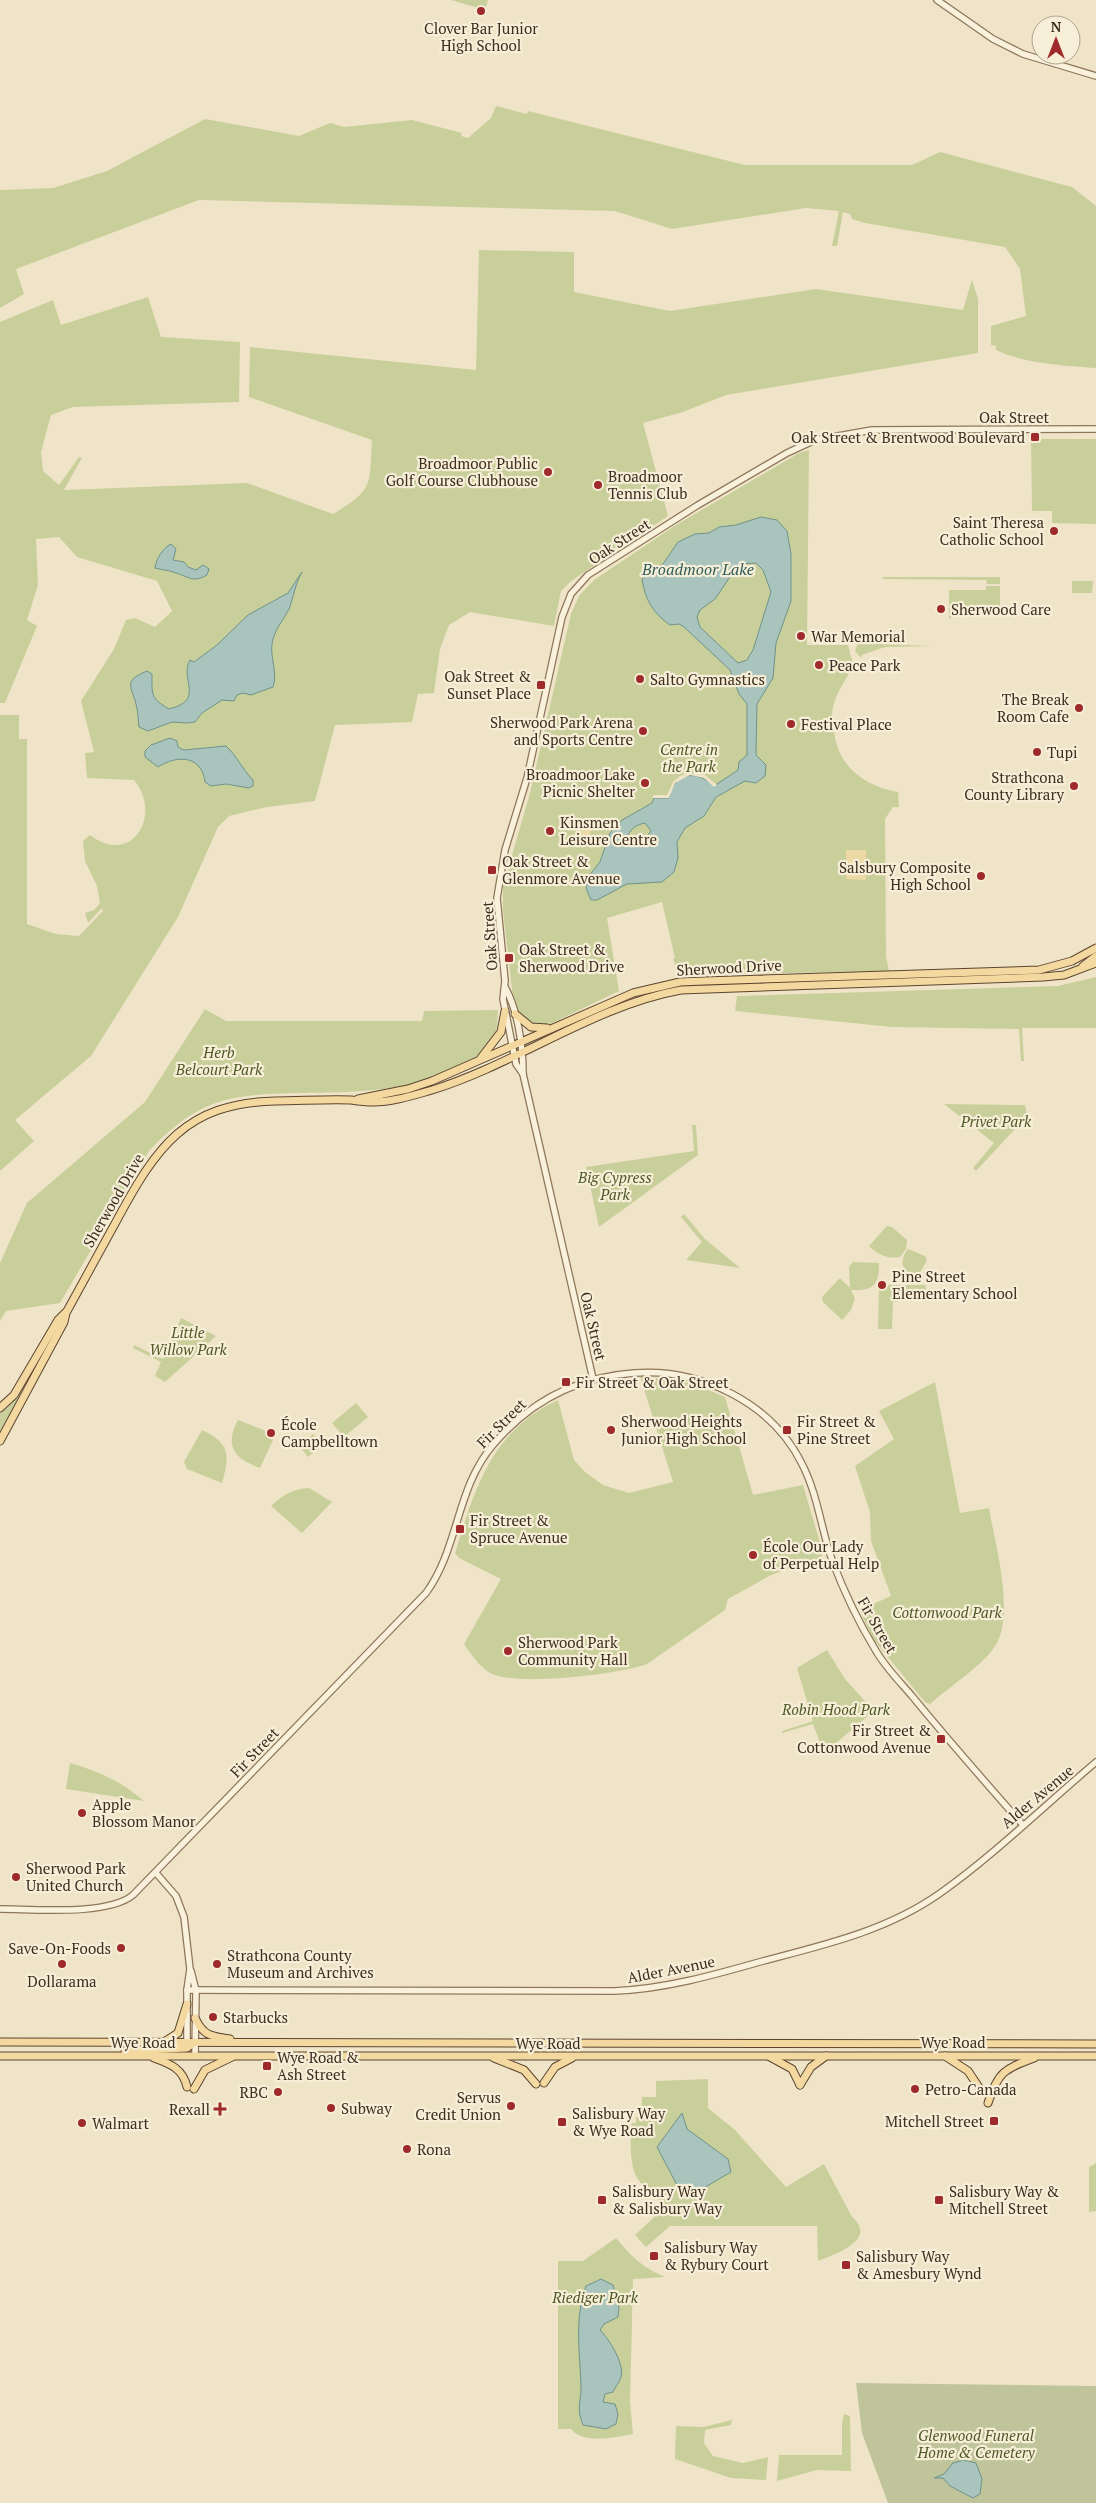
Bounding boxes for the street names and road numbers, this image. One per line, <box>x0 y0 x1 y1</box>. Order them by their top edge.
street label: Oak Street <box>979 407 1049 427</box>
street label: Oak Street <box>584 513 654 568</box>
street label: Oak Street <box>477 900 501 972</box>
street label: Sherwood Drive <box>676 954 782 980</box>
street label: Sherwood Drive <box>78 1149 148 1251</box>
street label: Oak Street <box>576 1290 612 1363</box>
street label: Fir Street <box>472 1394 530 1452</box>
street label: Fir Street <box>854 1593 902 1657</box>
street label: Fir Street <box>225 1722 283 1781</box>
street label: Alder Avenue <box>997 1760 1077 1832</box>
street label: Alder Avenue <box>625 1951 717 1987</box>
street label: Wye Road <box>110 2032 176 2052</box>
street label: Wye Road <box>920 2032 986 2052</box>
street label: Wye Road <box>515 2033 581 2053</box>

